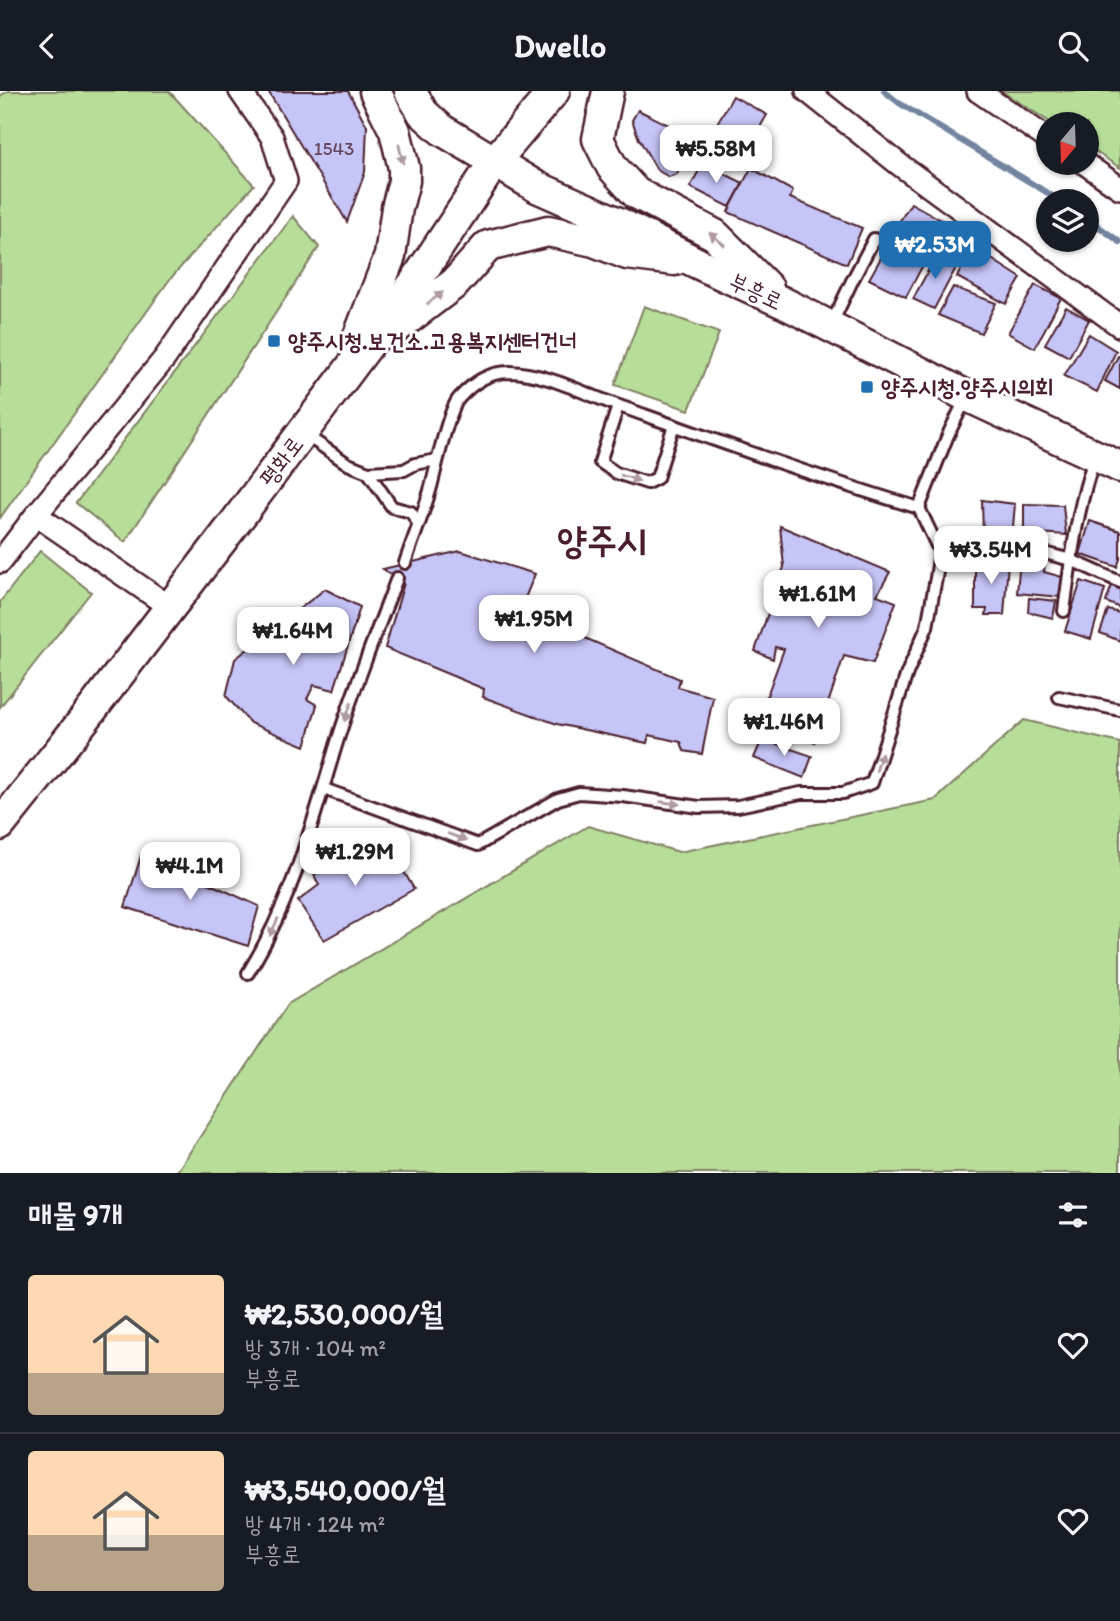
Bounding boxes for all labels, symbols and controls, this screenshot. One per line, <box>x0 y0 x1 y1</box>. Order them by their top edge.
icon: back <box>28 27 66 65</box>
text: Dwello <box>514 27 606 65</box>
icon: search <box>1054 27 1092 65</box>
north arrow <box>1036 112 1099 175</box>
map controls <box>1036 112 1099 252</box>
pin: ₩5.58M <box>659 125 773 185</box>
text: ₩5.58M <box>676 134 756 162</box>
house number: 1543 <box>314 137 354 160</box>
one-way arrow <box>395 143 406 165</box>
button: layers <box>1036 189 1099 252</box>
pin: ₩2.53M <box>878 221 992 281</box>
text: ₩2.53M <box>895 230 975 258</box>
one-way arrow <box>709 231 727 246</box>
street label: 부흥로 <box>725 267 787 315</box>
one-way arrow <box>426 292 444 306</box>
place label: 양주시청.보건소.고용복지센터건너 <box>288 327 577 355</box>
marker: 양주시청.보건소.고용복지센터건너 <box>266 333 282 349</box>
place label: 양주시청.양주시의회 <box>881 373 1053 401</box>
marker: 양주시청.양주시의회 <box>859 379 875 395</box>
street label: 평화로 <box>253 430 309 492</box>
one-way arrow <box>620 473 641 483</box>
district label: 양주시 <box>557 518 647 562</box>
pin: ₩3.54M <box>934 526 1048 586</box>
text: ₩3.54M <box>950 535 1032 563</box>
pin: ₩1.61M <box>761 571 875 630</box>
text: ₩1.61M <box>780 579 856 607</box>
pin: ₩1.95M <box>477 595 591 655</box>
text: ₩1.95M <box>495 604 573 632</box>
pin: ₩1.64M <box>236 607 350 667</box>
text: ₩1.64M <box>253 616 333 644</box>
pin: ₩1.46M <box>727 699 841 758</box>
one-way arrow <box>343 702 354 723</box>
text: ₩1.46M <box>744 707 824 735</box>
one-way arrow <box>874 751 885 772</box>
one-way arrow <box>659 797 681 808</box>
pin: ₩1.29M <box>298 829 412 888</box>
one-way arrow <box>447 832 468 843</box>
text: ₩1.29M <box>316 837 394 865</box>
pin: ₩4.1M <box>141 843 239 902</box>
text: ₩4.1M <box>156 851 224 879</box>
one-way arrow <box>269 917 280 937</box>
text: 매물 9개 <box>28 1196 123 1233</box>
icon: filters <box>1054 1196 1092 1234</box>
text: ₩2,530,000/월 <box>245 1295 443 1332</box>
icon: home <box>84 1303 168 1387</box>
icon: heart <box>1054 1326 1092 1364</box>
text: 방 3개 · 104 m² <box>245 1334 386 1362</box>
text: 부흥로 <box>245 1364 301 1392</box>
text: ₩3,540,000/월 <box>245 1471 446 1508</box>
icon: home <box>84 1479 168 1563</box>
icon: heart <box>1054 1502 1092 1540</box>
text: 방 4개 · 124 m² <box>245 1510 385 1538</box>
text: 부흥로 <box>245 1540 301 1568</box>

